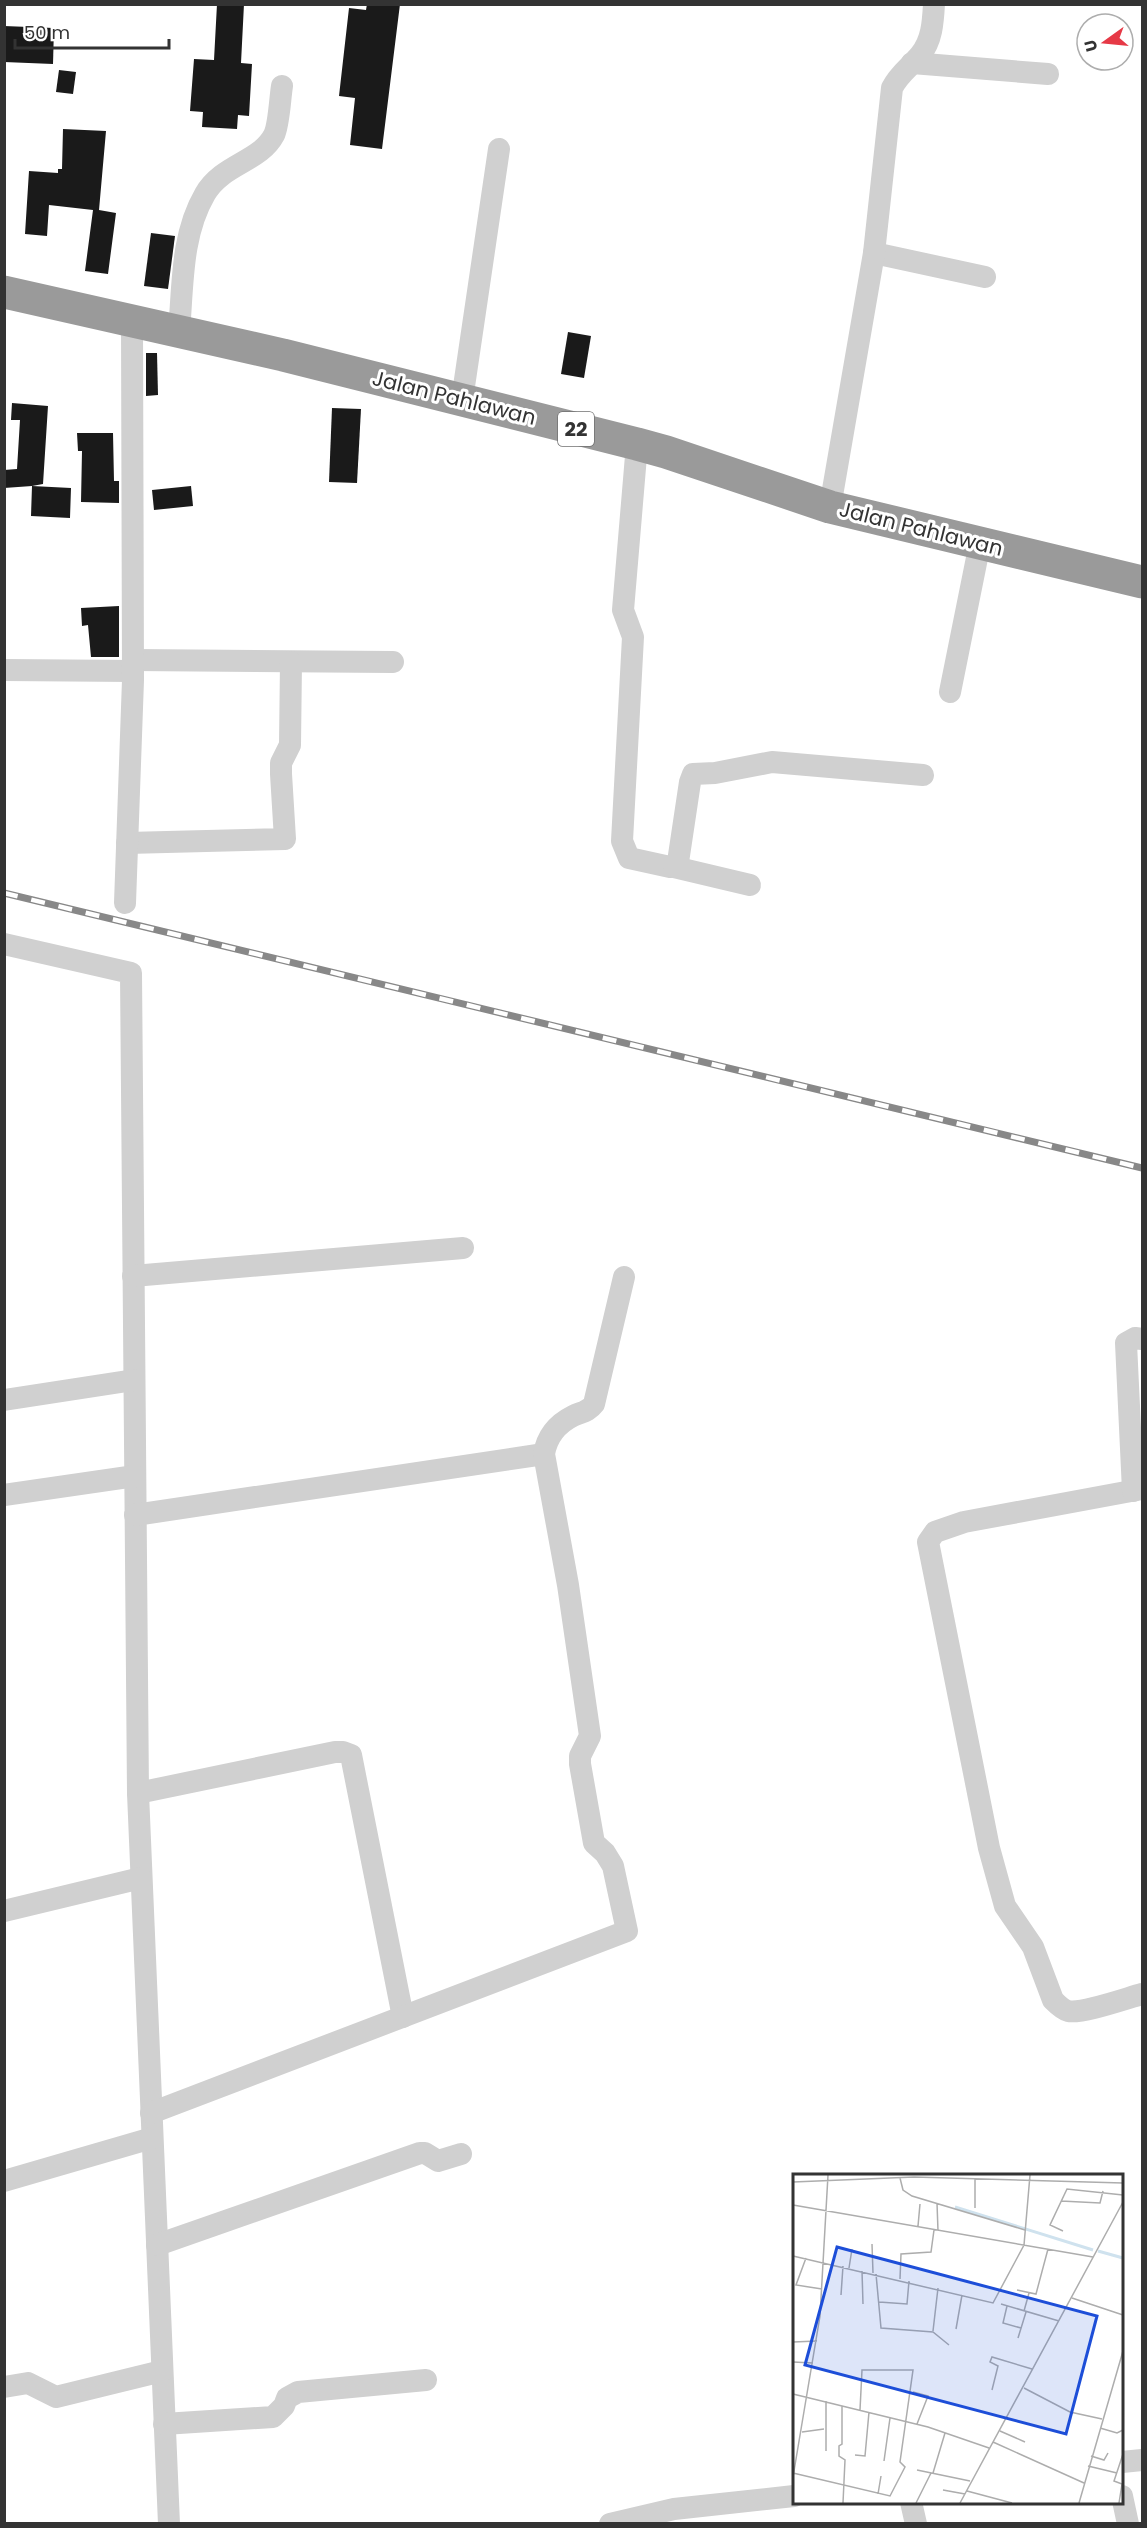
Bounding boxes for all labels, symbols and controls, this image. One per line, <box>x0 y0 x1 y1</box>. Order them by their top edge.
scale bar <box>15 12 170 50</box>
north arrow <box>1075 12 1135 72</box>
text: 50 m <box>24 20 70 45</box>
text: U <box>1078 37 1104 54</box>
street label: Jalan Pahlawan <box>369 363 539 432</box>
road number: 22 <box>558 412 594 446</box>
street label: Jalan Pahlawan <box>836 494 1006 563</box>
inset map <box>793 2174 1123 2504</box>

